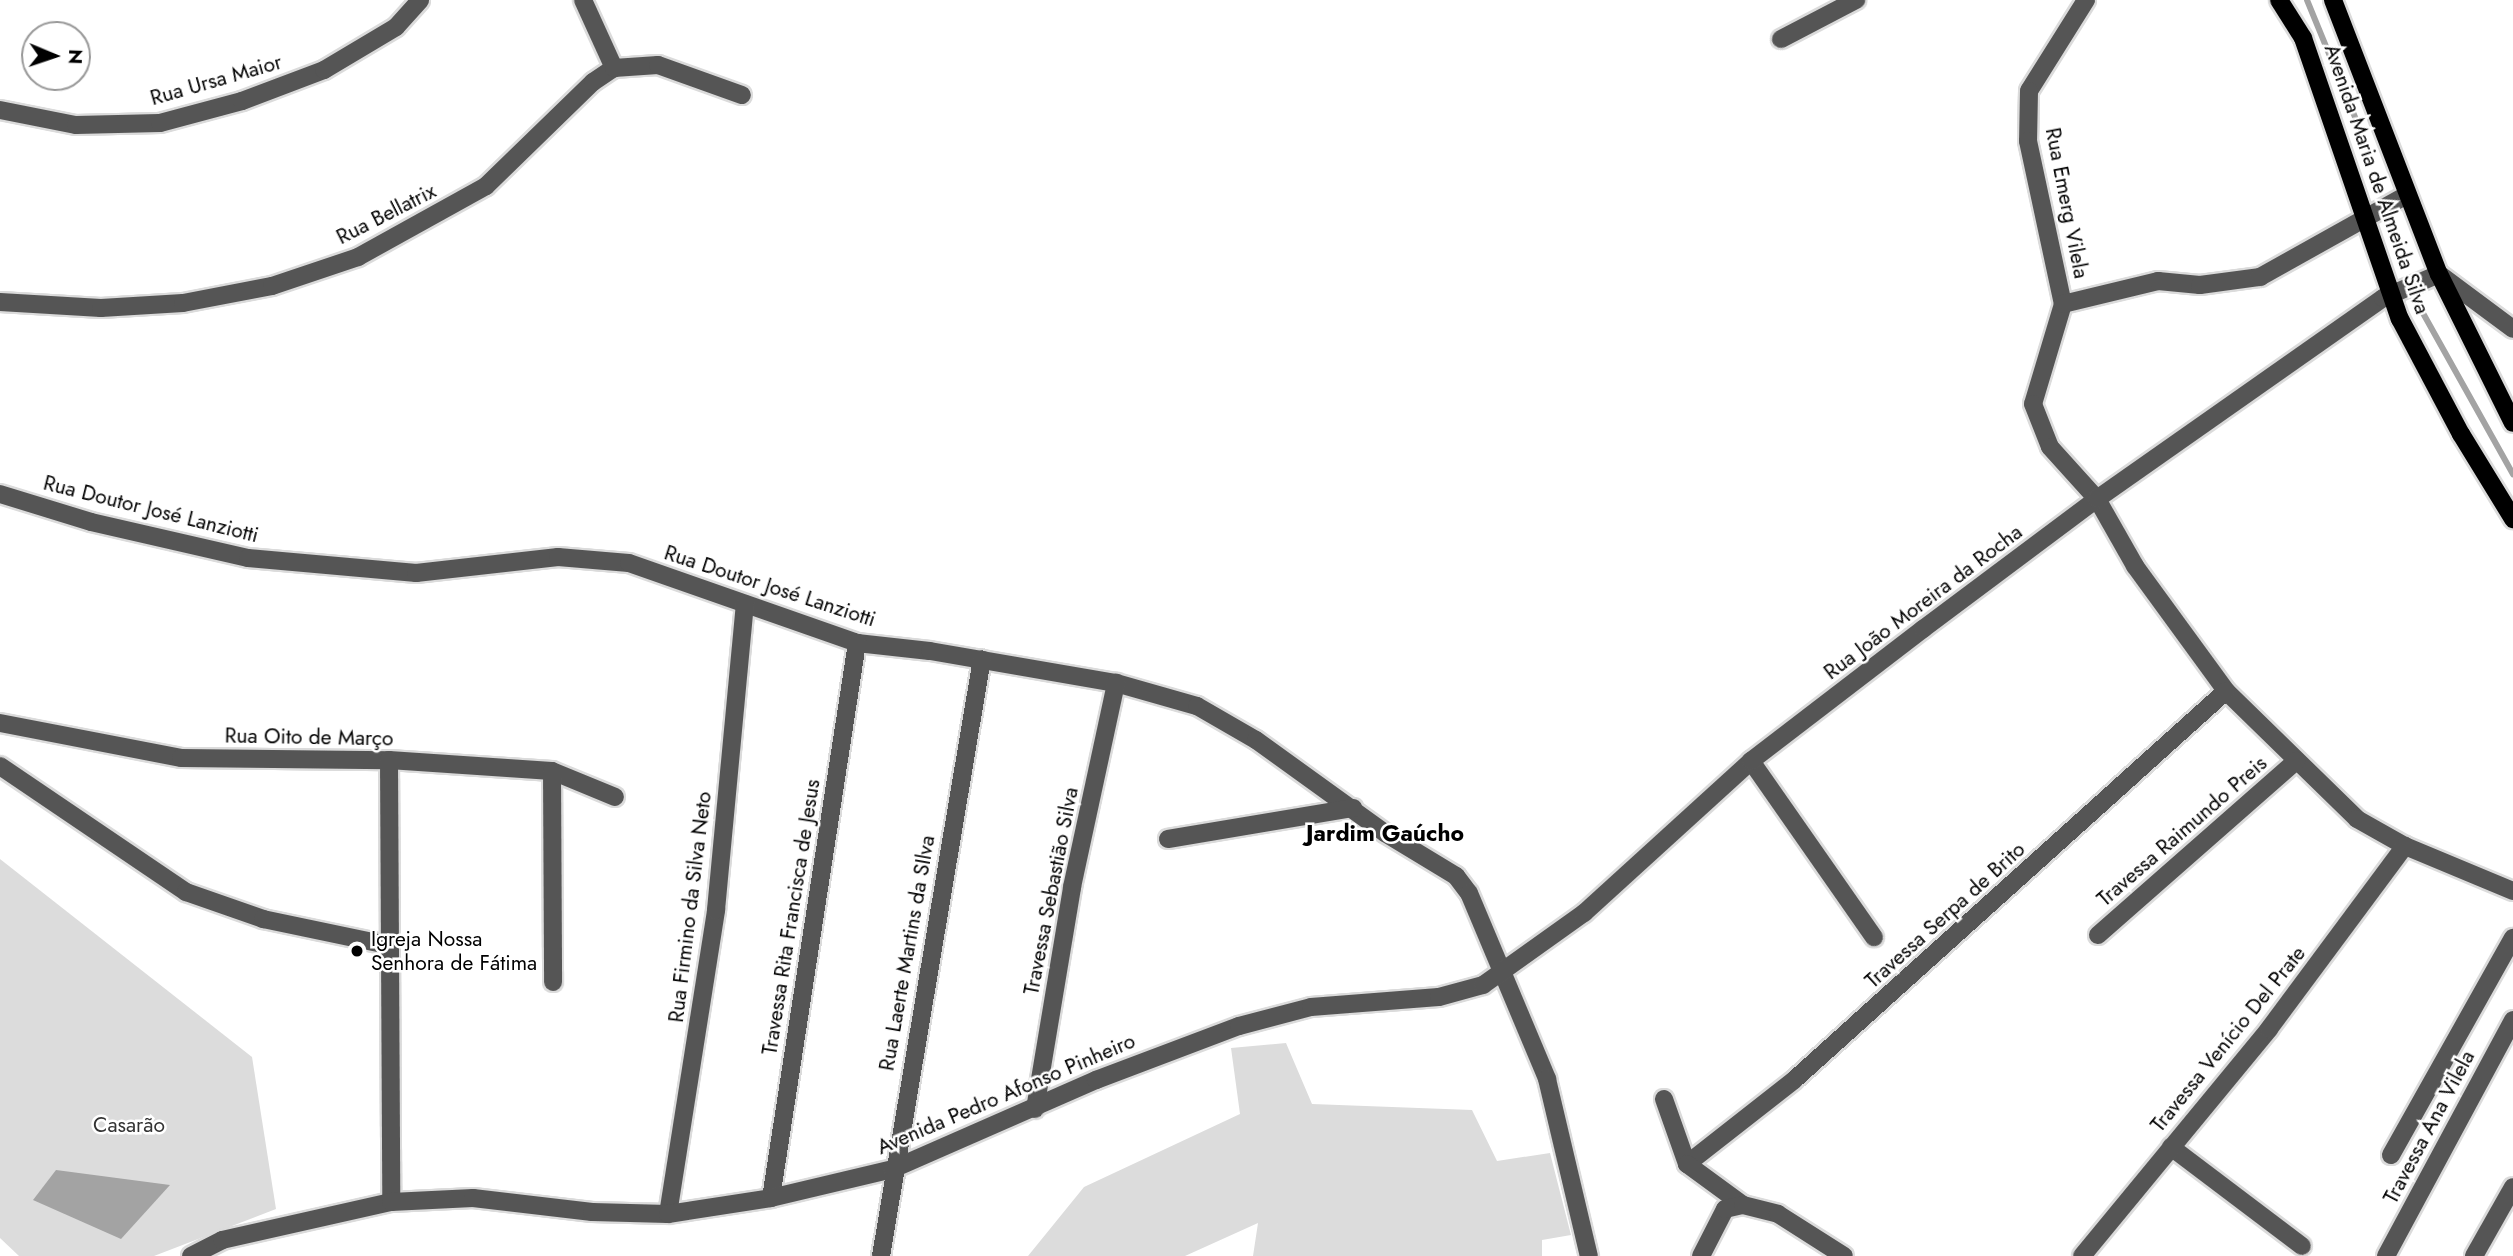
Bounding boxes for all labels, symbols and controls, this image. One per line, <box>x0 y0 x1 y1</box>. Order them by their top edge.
north arrow <box>21 21 91 91</box>
street label: Avenida Maria de Almeida Silva <box>2319 41 2435 317</box>
text: N <box>62 49 89 65</box>
street label: Rua Ursa Maior <box>147 49 285 111</box>
street label: Rua Emerg Vilela <box>2040 126 2094 280</box>
street label: Rua Bellatrix <box>332 178 440 250</box>
street label: Rua Doutor José Lanziotti <box>41 470 261 548</box>
street label: Rua João Moreira da Rocha <box>1819 519 2027 685</box>
street label: Rua Doutor José Lanziotti <box>661 540 879 632</box>
street label: Rua Oito de Março <box>224 723 394 751</box>
street label: Travessa Raimundo Preis <box>2092 750 2272 912</box>
street label: Travessa Rita Francisca de Jesus <box>757 777 825 1057</box>
street label: Travessa Sebastião Silva <box>1019 785 1083 997</box>
street label: Rua Firmino da Silva Neto <box>663 790 717 1024</box>
district label: Jardim Gaúcho <box>1306 819 1464 847</box>
street label: Rua Laerte Martins da SIlva <box>874 833 940 1073</box>
street label: Travessa Serpa de Brito <box>1860 837 2030 993</box>
place label: Igreja Nossa Senhora de Fátima <box>371 926 537 976</box>
street label: Travessa Venício Del Prate <box>2145 941 2311 1137</box>
marker: Igreja Nossa Senhora de Fátima <box>349 943 365 959</box>
street label: Avenida Pedro Afonso Pinheiro <box>873 1028 1139 1160</box>
street label: Travessa Ana Vilela <box>2378 1046 2480 1208</box>
park label: Casarão <box>93 1112 165 1138</box>

